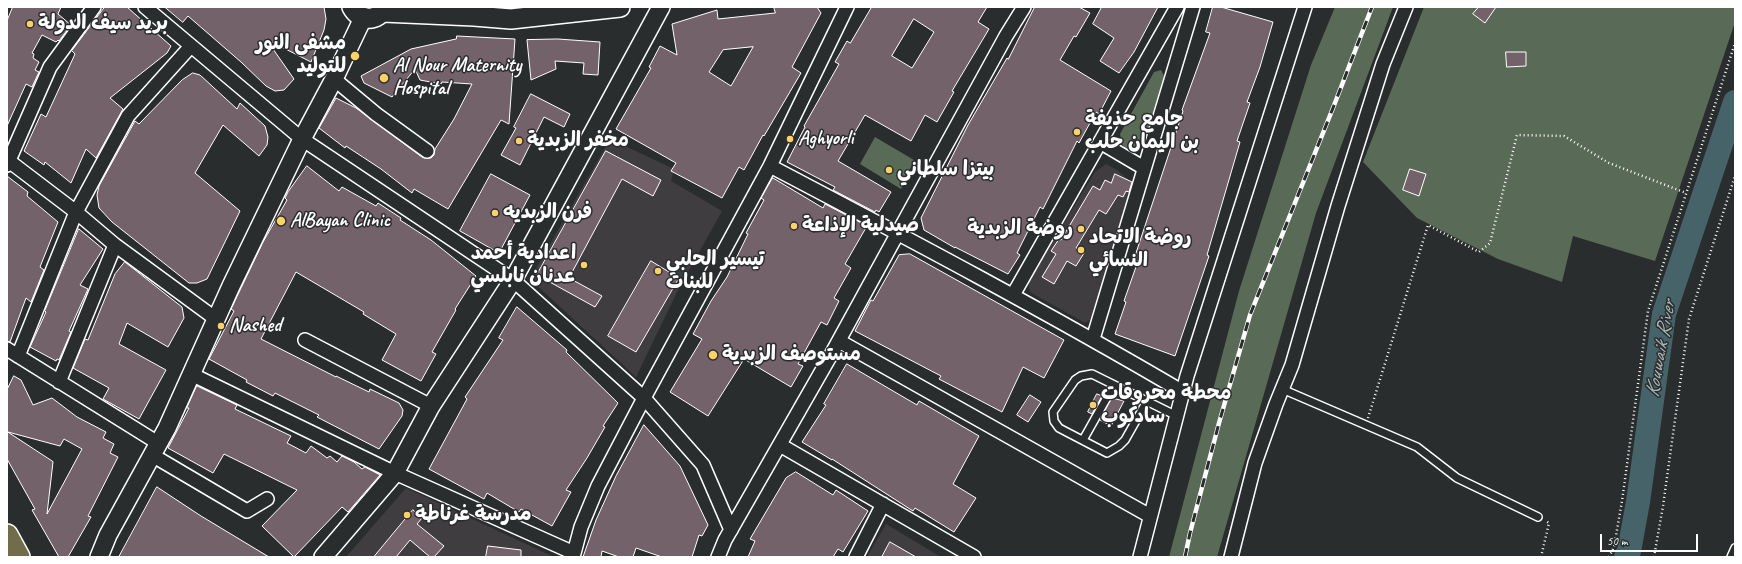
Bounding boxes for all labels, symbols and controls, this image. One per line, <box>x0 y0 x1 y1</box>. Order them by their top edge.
place label: بريد سيف الدولة <box>38 12 168 36</box>
marker: بريد سيف الدولة <box>25 19 35 29</box>
place label: مشفى النور للتوليد <box>256 32 346 79</box>
marker: مشفى النور للتوليد <box>349 50 361 62</box>
place label: Al Nour Maternity Hospital <box>393 54 521 101</box>
marker: Al Nour Maternity Hospital <box>378 72 390 84</box>
place label: جامع حذيفة بن اليمان حلب <box>1085 108 1199 155</box>
place label: Aghyorli <box>798 127 853 151</box>
marker: جامع حذيفة بن اليمان حلب <box>1072 127 1082 137</box>
place label: مخفر الزبدية <box>527 129 629 153</box>
marker: Aghyorli <box>785 134 795 144</box>
marker: مخفر الزبدية <box>514 136 524 146</box>
place label: بيتزا سلطاني <box>897 158 994 182</box>
marker: بيتزا سلطاني <box>884 165 894 175</box>
place label: فرن الزبديه <box>503 201 592 225</box>
marker: فرن الزبديه <box>490 208 500 218</box>
place label: AlBayan Clinic <box>290 209 390 233</box>
place label: صيدلية الإذاعة <box>802 214 919 238</box>
marker: AlBayan Clinic <box>275 215 287 227</box>
place label: روضة الزبدية <box>967 217 1073 241</box>
marker: صيدلية الإذاعة <box>789 221 799 231</box>
marker: روضة الزبدية <box>1076 224 1086 234</box>
place label: روضة الاتحاد النسائي <box>1089 226 1191 273</box>
place label: اعدادية أحمد عدنان نابلسي <box>470 242 576 289</box>
marker: روضة الاتحاد النسائي <box>1076 245 1086 255</box>
place label: تيسير الحلبي للبنات <box>666 248 764 295</box>
marker: اعدادية أحمد عدنان نابلسي <box>579 260 589 270</box>
marker: تيسير الحلبي للبنات <box>653 266 663 276</box>
water label: Kouwaik River <box>1640 299 1682 399</box>
place label: Nashed <box>229 314 281 338</box>
marker: Nashed <box>216 321 226 331</box>
place label: مستوصف الزبدية <box>722 343 861 367</box>
marker: مستوصف الزبدية <box>707 349 719 361</box>
place label: محطة محروقات سادكوب <box>1101 382 1231 429</box>
marker: محطة محروقات سادكوب <box>1088 400 1098 410</box>
place label: مدرسة غرناطة <box>415 503 532 527</box>
marker: مدرسة غرناطة <box>402 510 412 520</box>
scale bar <box>1602 526 1700 552</box>
text: 50 m <box>1607 533 1627 549</box>

